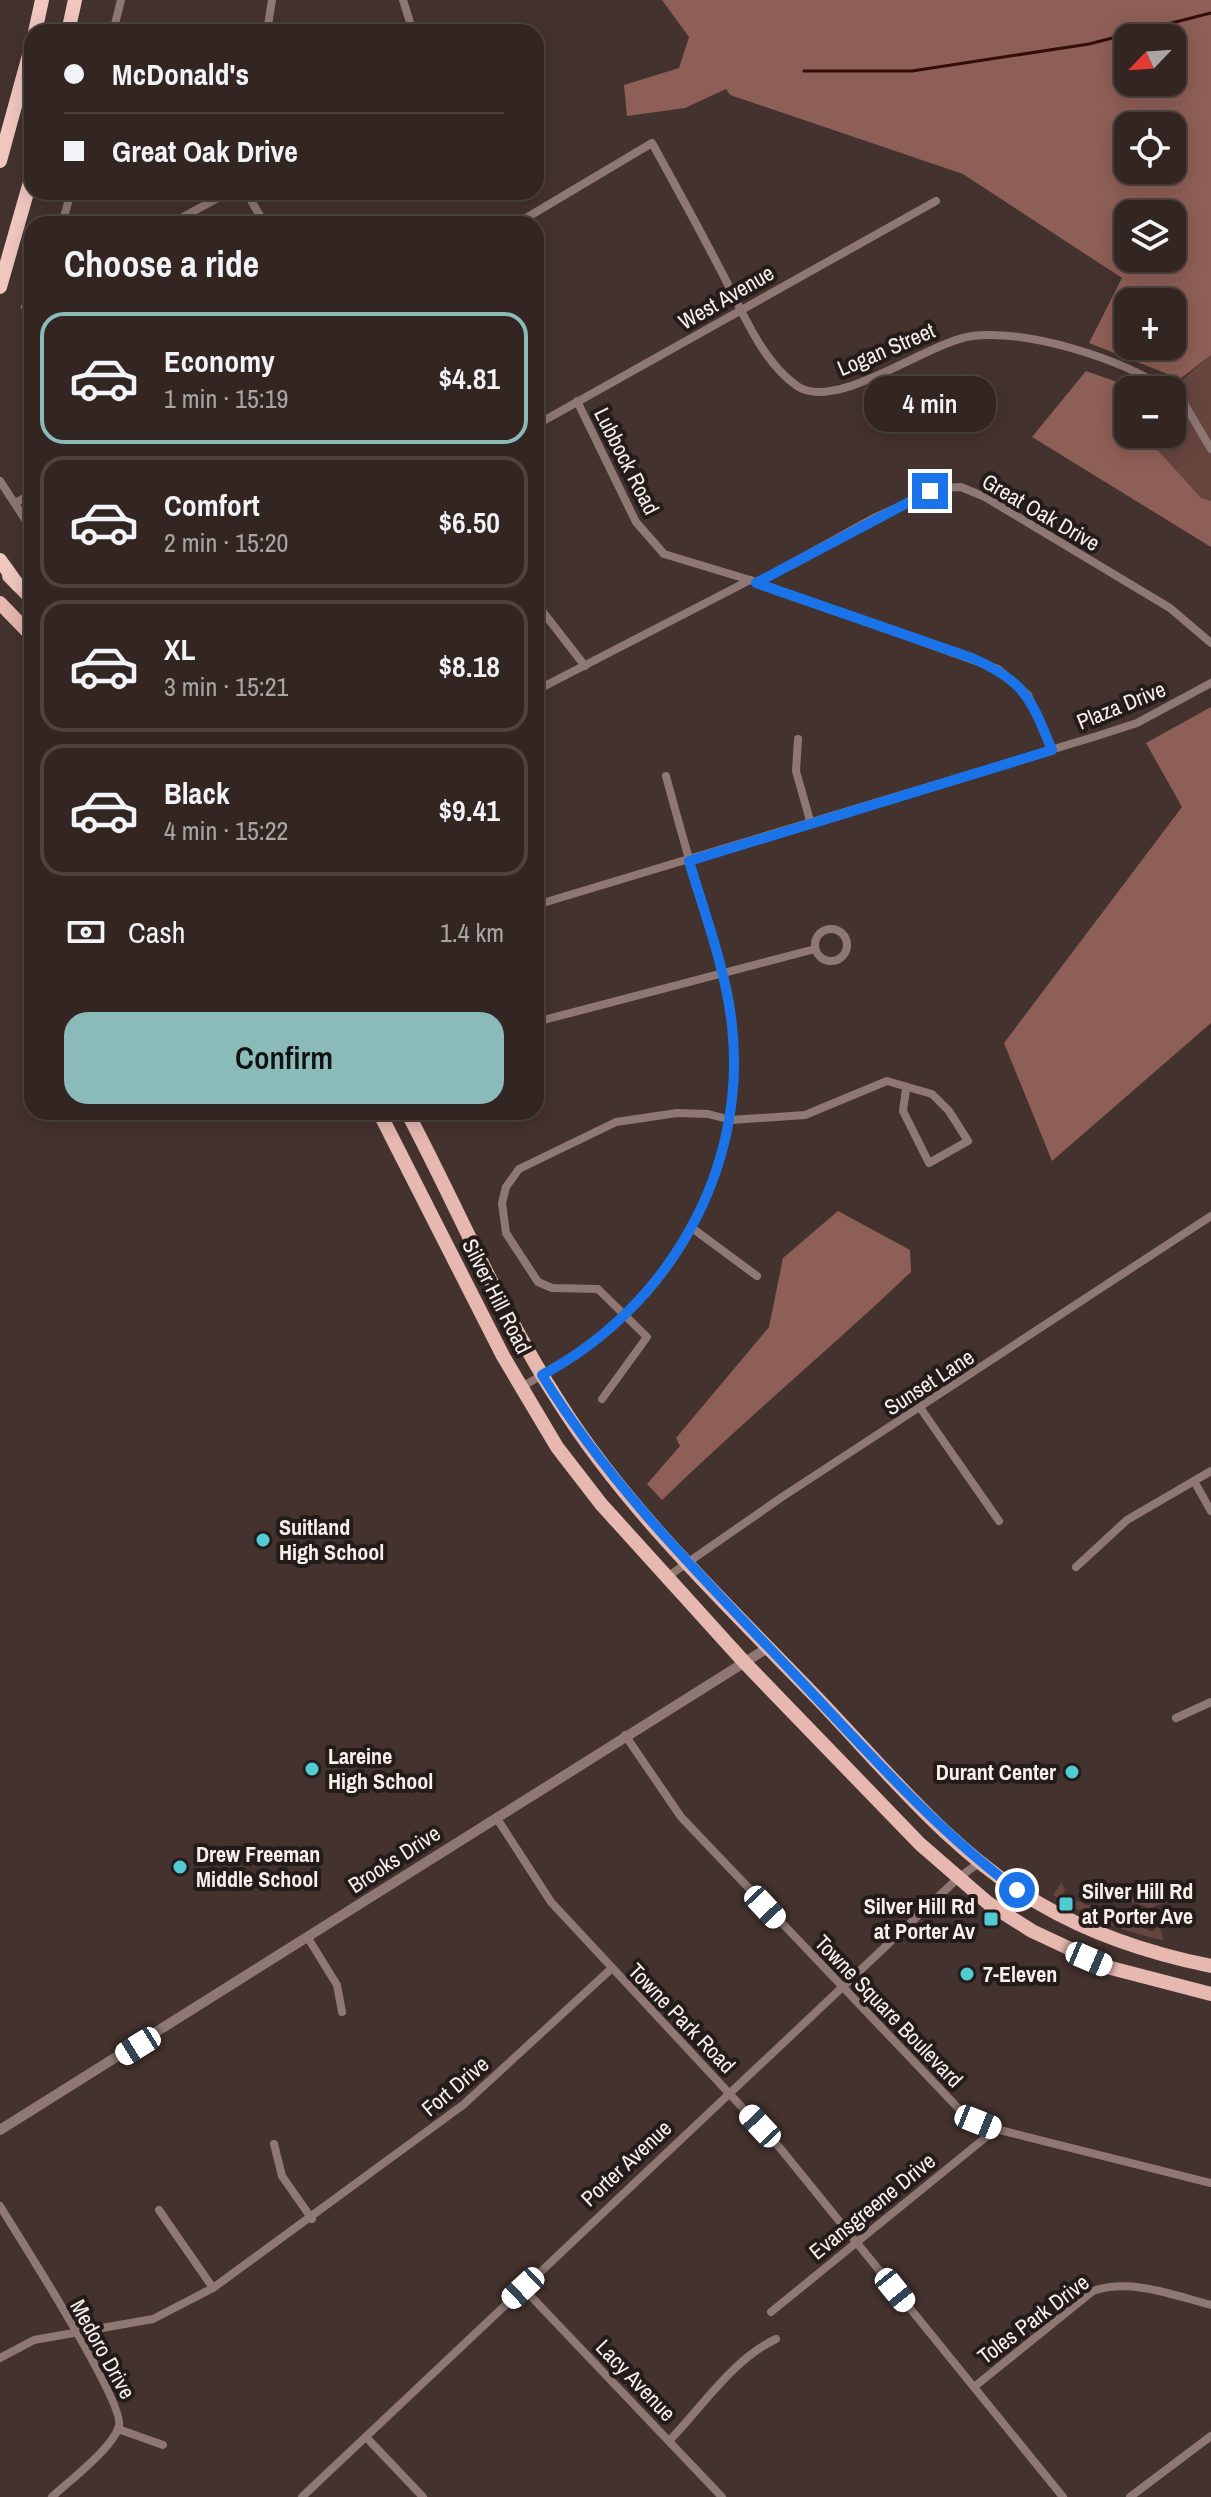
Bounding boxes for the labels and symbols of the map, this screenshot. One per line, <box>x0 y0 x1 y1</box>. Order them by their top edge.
north arrow <box>1114 24 1186 96</box>
street label: West Avenue <box>673 258 779 336</box>
street label: Logan Street <box>833 315 939 383</box>
callout: 4 min <box>864 375 996 431</box>
street label: Lubbock Road <box>587 402 667 520</box>
street label: Great Oak Drive <box>977 466 1105 558</box>
route end <box>912 473 948 509</box>
street label: Plaza Drive <box>1072 674 1170 736</box>
street label: Silver Hill Road <box>455 1233 539 1359</box>
street label: Sunset Lane <box>878 1342 980 1422</box>
place label: Suitland High School <box>279 1512 384 1567</box>
marker: Suitland High School <box>254 1531 272 1549</box>
place label: Lareine High School <box>328 1741 433 1796</box>
place label: Durant Center <box>936 1757 1056 1787</box>
marker: Lareine High School <box>303 1760 321 1778</box>
marker: Durant Center <box>1063 1763 1081 1781</box>
street label: Brooks Drive <box>342 1818 446 1900</box>
place label: Drew Freeman Middle School <box>196 1839 320 1894</box>
marker: Drew Freeman Middle School <box>171 1858 189 1876</box>
route start <box>999 1872 1035 1908</box>
place label: Silver Hill Rd at Porter Ave <box>1082 1876 1193 1931</box>
car <box>740 1881 790 1933</box>
place label: Silver Hill Rd at Porter Av <box>864 1891 975 1946</box>
marker: Silver Hill Rd at Porter Ave <box>1057 1895 1075 1913</box>
marker: Silver Hill Rd at Porter Av <box>982 1910 1000 1928</box>
street label: Towne Square Boulevard <box>808 1928 970 2094</box>
car <box>1062 1939 1116 1979</box>
street label: Towne Park Road <box>622 1956 742 2080</box>
place label: 7-Eleven <box>983 1959 1057 1989</box>
marker: 7-Eleven <box>958 1965 976 1983</box>
car <box>111 2023 165 2069</box>
street label: Fort Drive <box>415 2049 495 2123</box>
car <box>735 2100 785 2152</box>
car <box>951 2102 1005 2142</box>
street label: Porter Avenue <box>574 2113 678 2213</box>
street label: Evansgreene Drive <box>803 2146 941 2266</box>
car <box>497 2263 549 2313</box>
car <box>871 2264 919 2316</box>
street label: Toles Park Drive <box>971 2267 1095 2371</box>
street label: Medoro Drive <box>63 2294 143 2404</box>
street label: Lacy Avenue <box>589 2333 683 2427</box>

